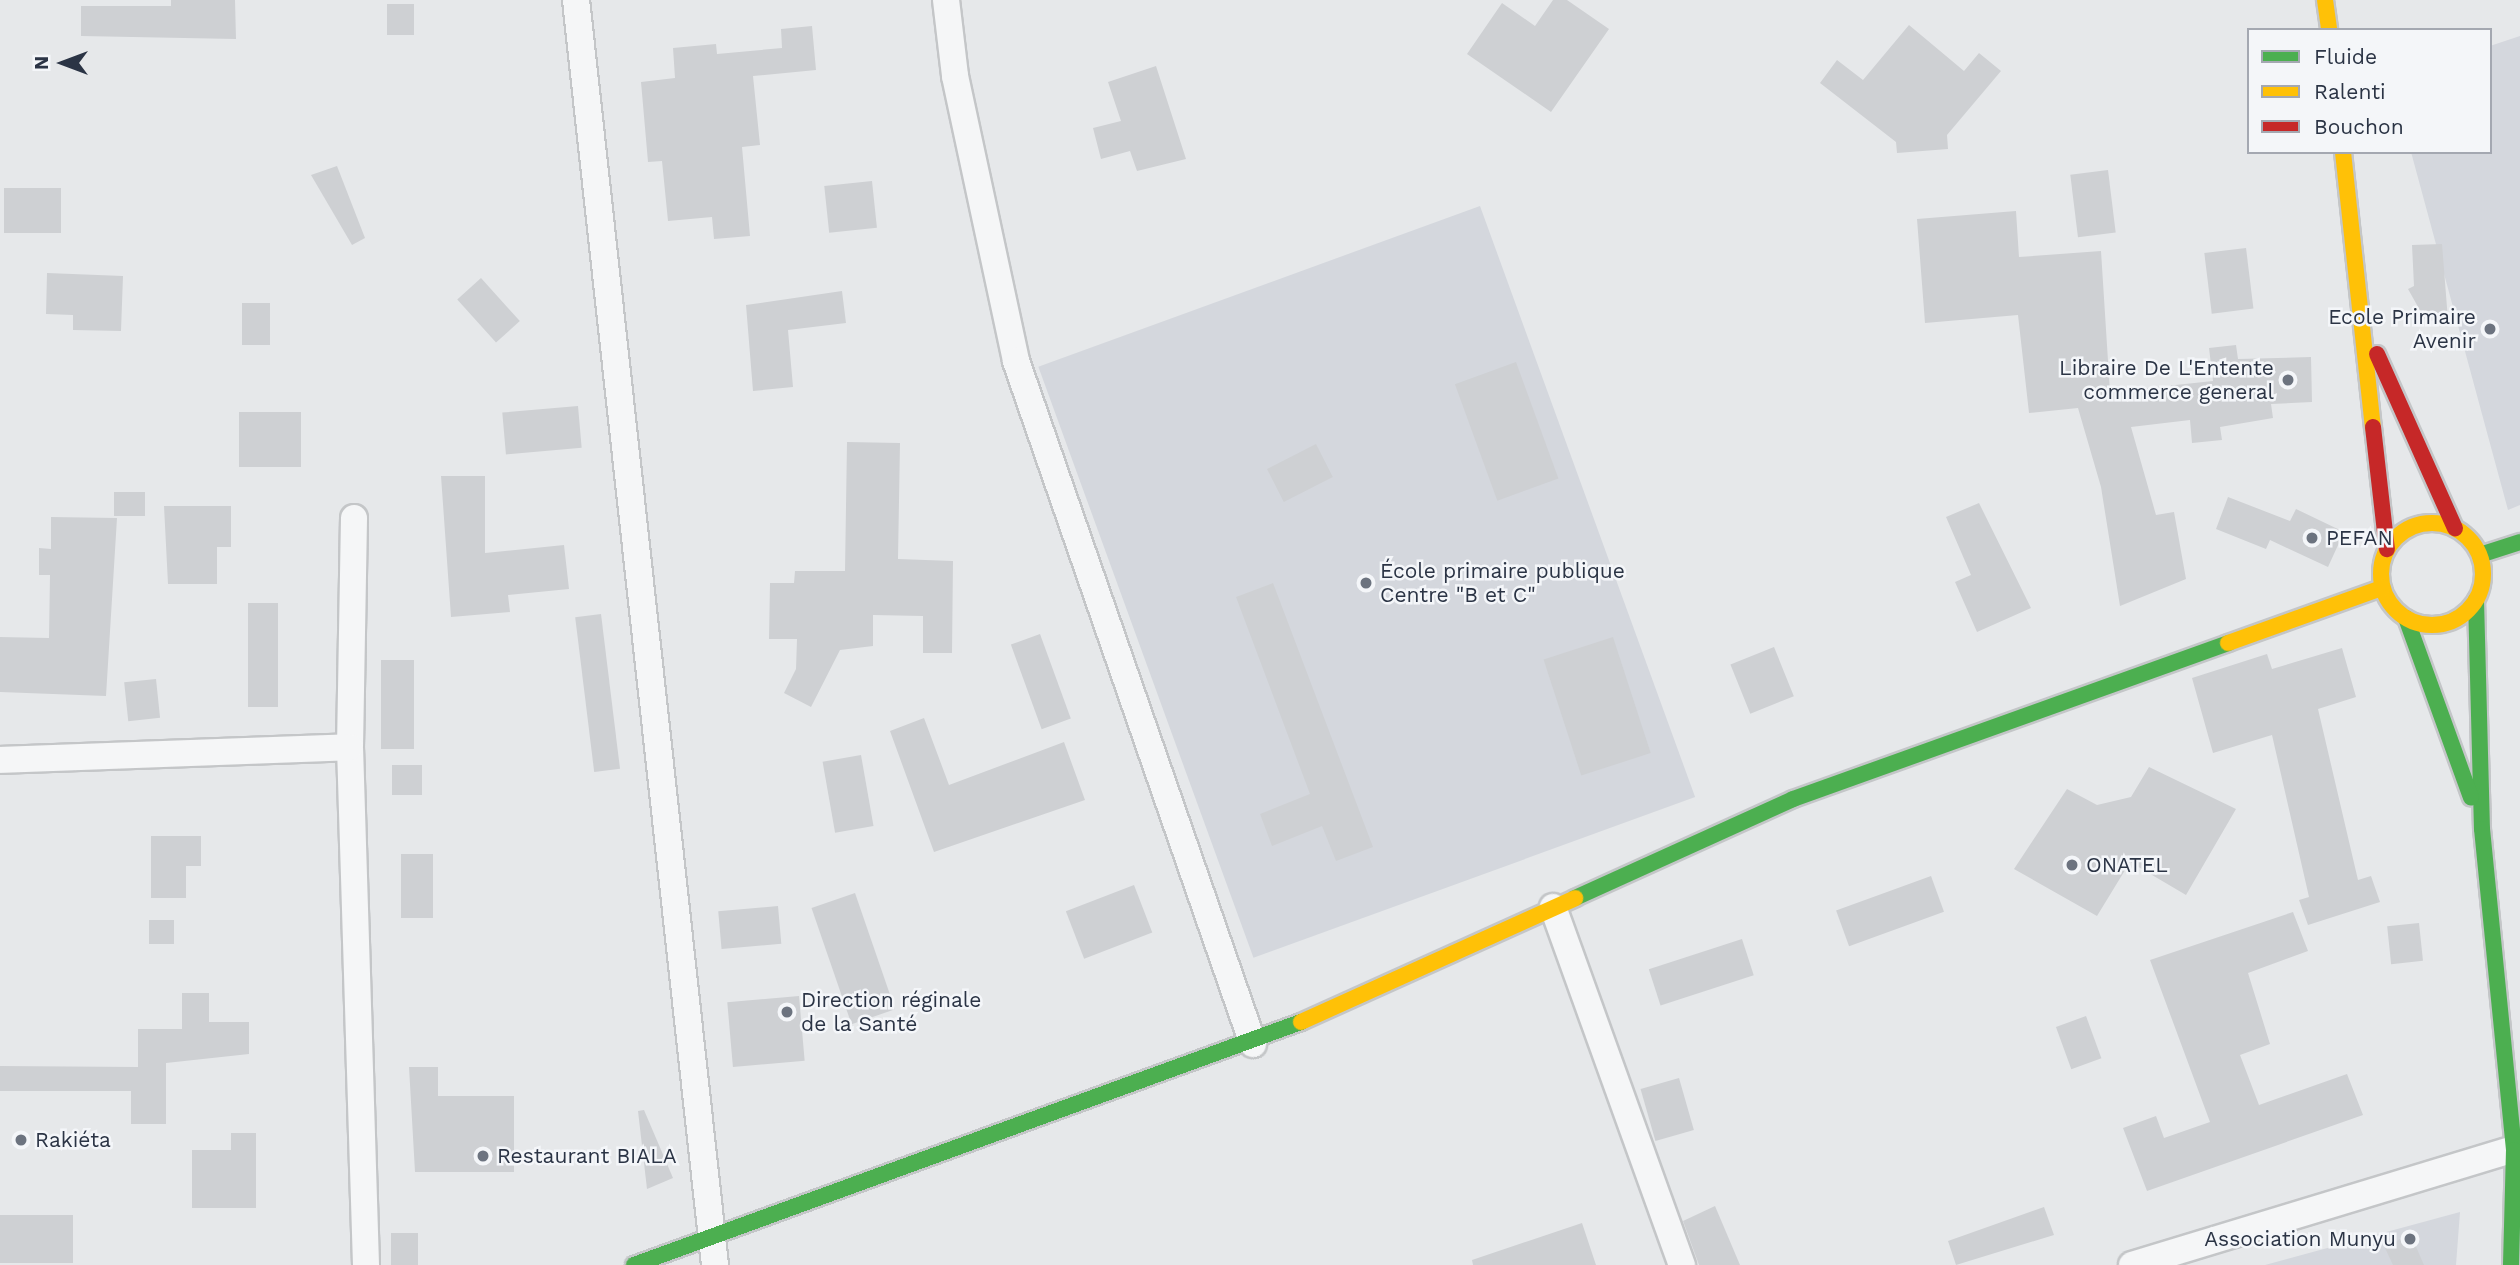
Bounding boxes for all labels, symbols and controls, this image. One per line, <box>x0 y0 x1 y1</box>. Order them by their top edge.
north arrow <box>28 28 98 98</box>
legend <box>2247 28 2492 154</box>
text: Fluide <box>2314 44 2377 69</box>
text: N <box>30 56 53 70</box>
text: Ralenti <box>2314 79 2386 104</box>
text: Bouchon <box>2314 114 2404 139</box>
place label: Ecole Primaire Avenir <box>2328 304 2476 354</box>
marker: Ecole Primaire Avenir <box>2482 321 2498 337</box>
place label: Libraire De L'Entente commerce general <box>2059 355 2274 405</box>
marker: Libraire De L'Entente commerce general <box>2280 372 2296 388</box>
place label: PEFAN <box>2326 525 2393 551</box>
marker: PEFAN <box>2304 530 2320 546</box>
place label: École primaire publique Centre "B et C" <box>1380 558 1625 608</box>
marker: École primaire publique Centre "B et C" <box>1358 575 1374 591</box>
place label: ONATEL <box>2086 852 2168 878</box>
marker: ONATEL <box>2064 857 2080 873</box>
place label: Direction réginale de la Santé <box>801 987 981 1037</box>
marker: Direction réginale de la Santé <box>779 1004 795 1020</box>
place label: Rakiéta <box>35 1127 111 1153</box>
marker: Rakiéta <box>13 1132 29 1148</box>
place label: Restaurant BIALA <box>497 1143 677 1169</box>
marker: Restaurant BIALA <box>475 1148 491 1164</box>
place label: Association Munyu <box>2204 1226 2396 1252</box>
marker: Association Munyu <box>2402 1231 2418 1247</box>

